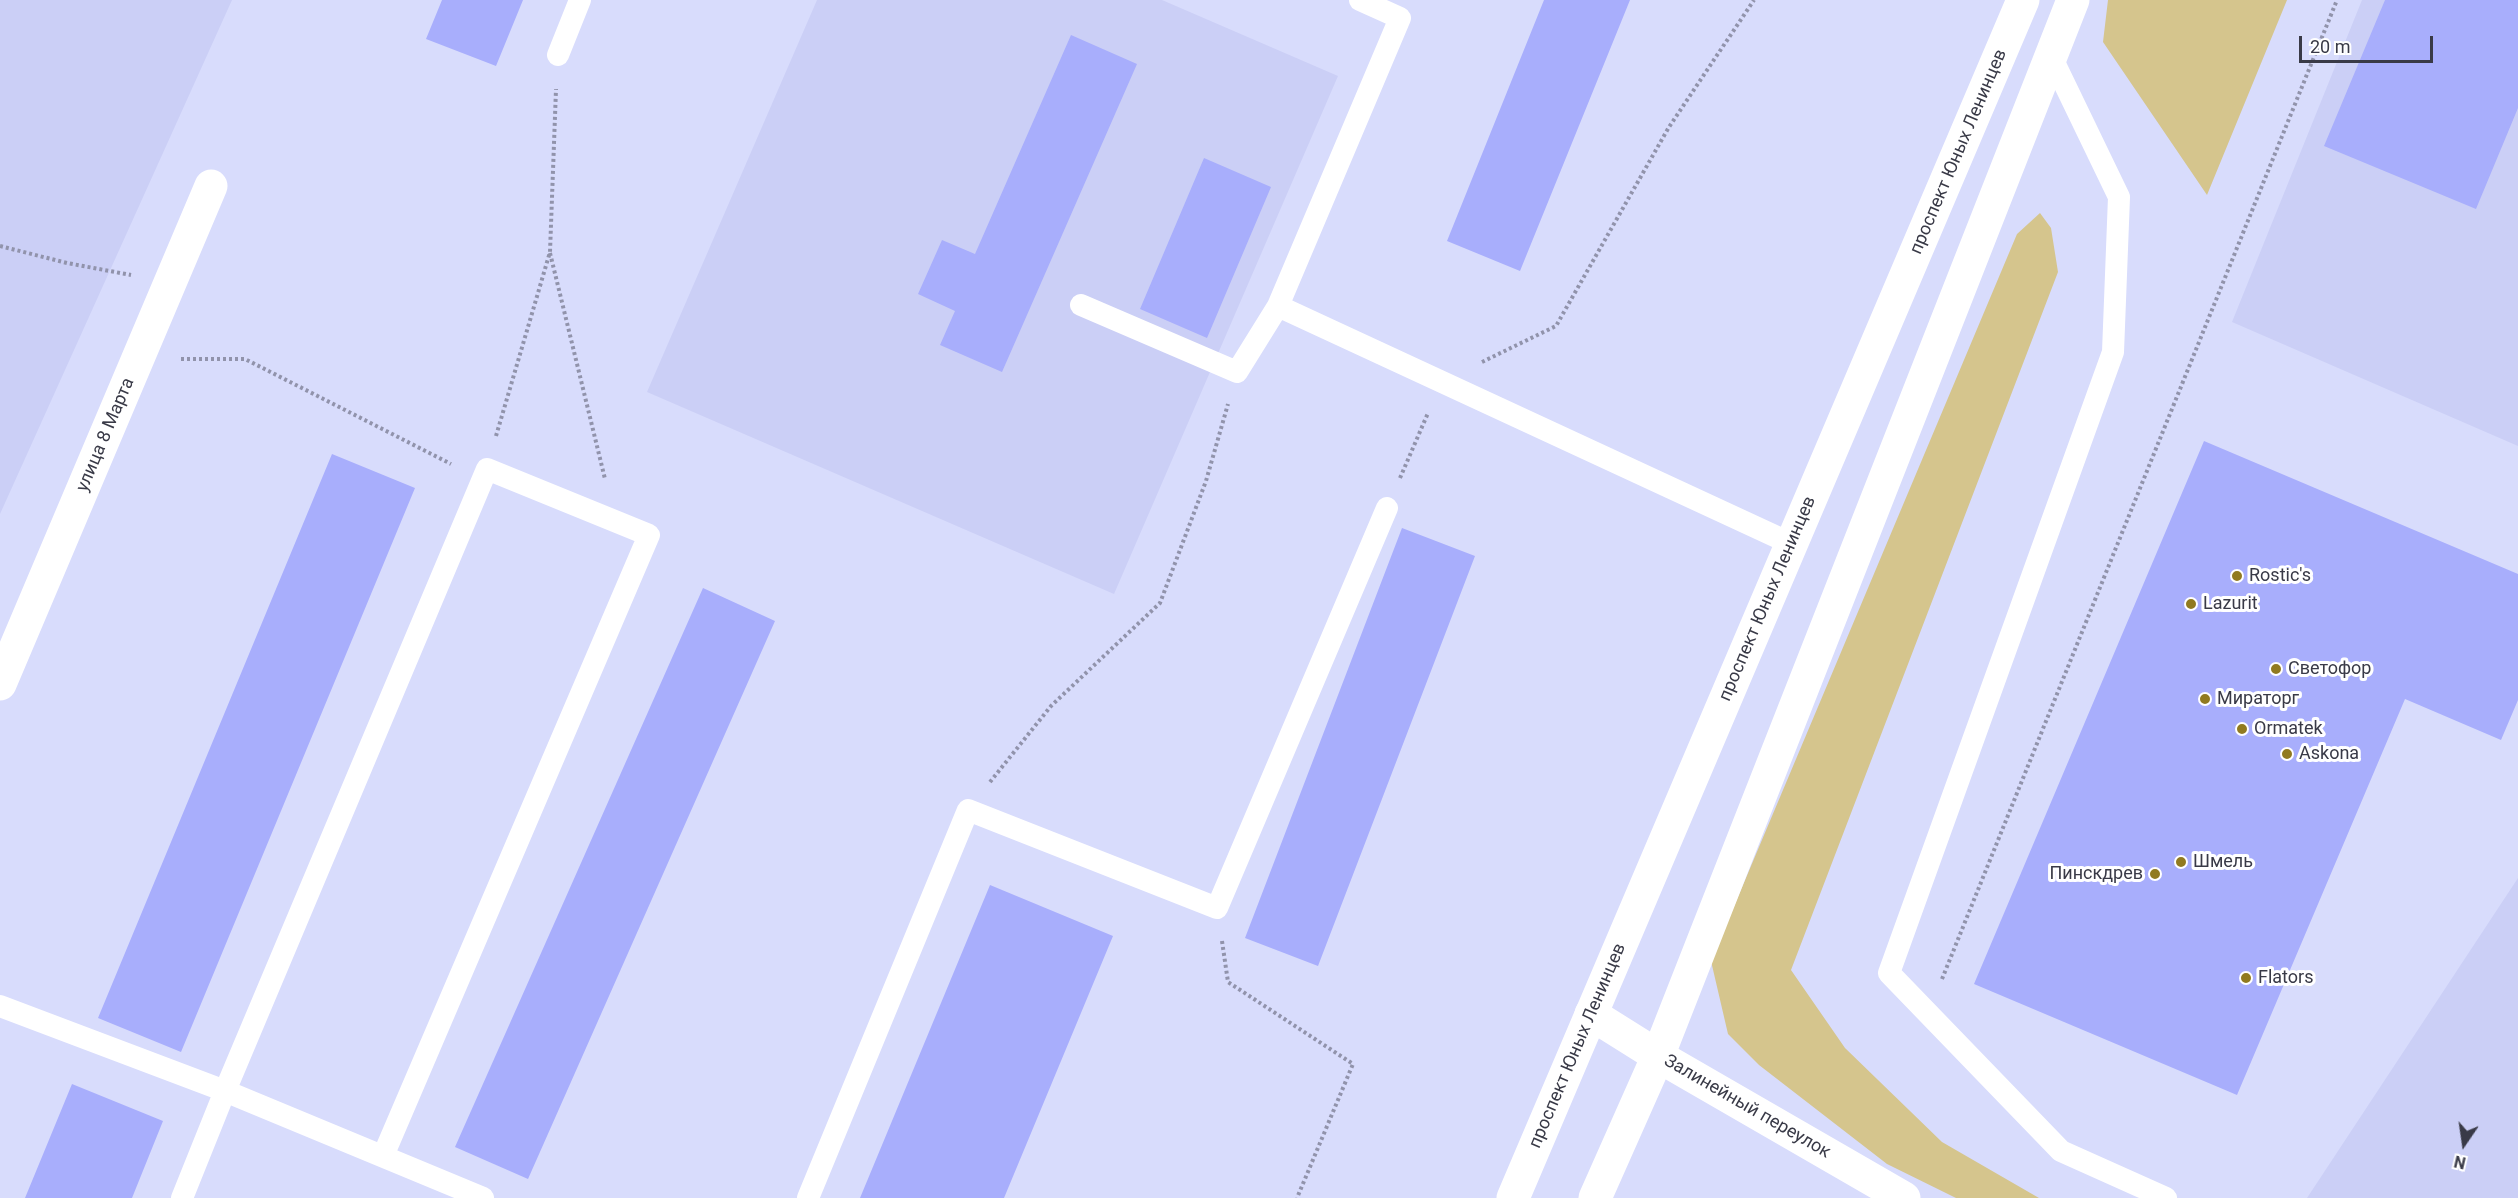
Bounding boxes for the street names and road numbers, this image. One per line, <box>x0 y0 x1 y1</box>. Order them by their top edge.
street label: проспект Юных Ленинцев <box>1906 46 2012 258</box>
street label: улица 8 Марта <box>72 375 140 495</box>
street label: проспект Юных Ленинцев <box>1715 493 1821 705</box>
street label: проспект Юных Ленинцев <box>1525 940 1631 1152</box>
street label: Залинейный переулок <box>1660 1050 1834 1164</box>

